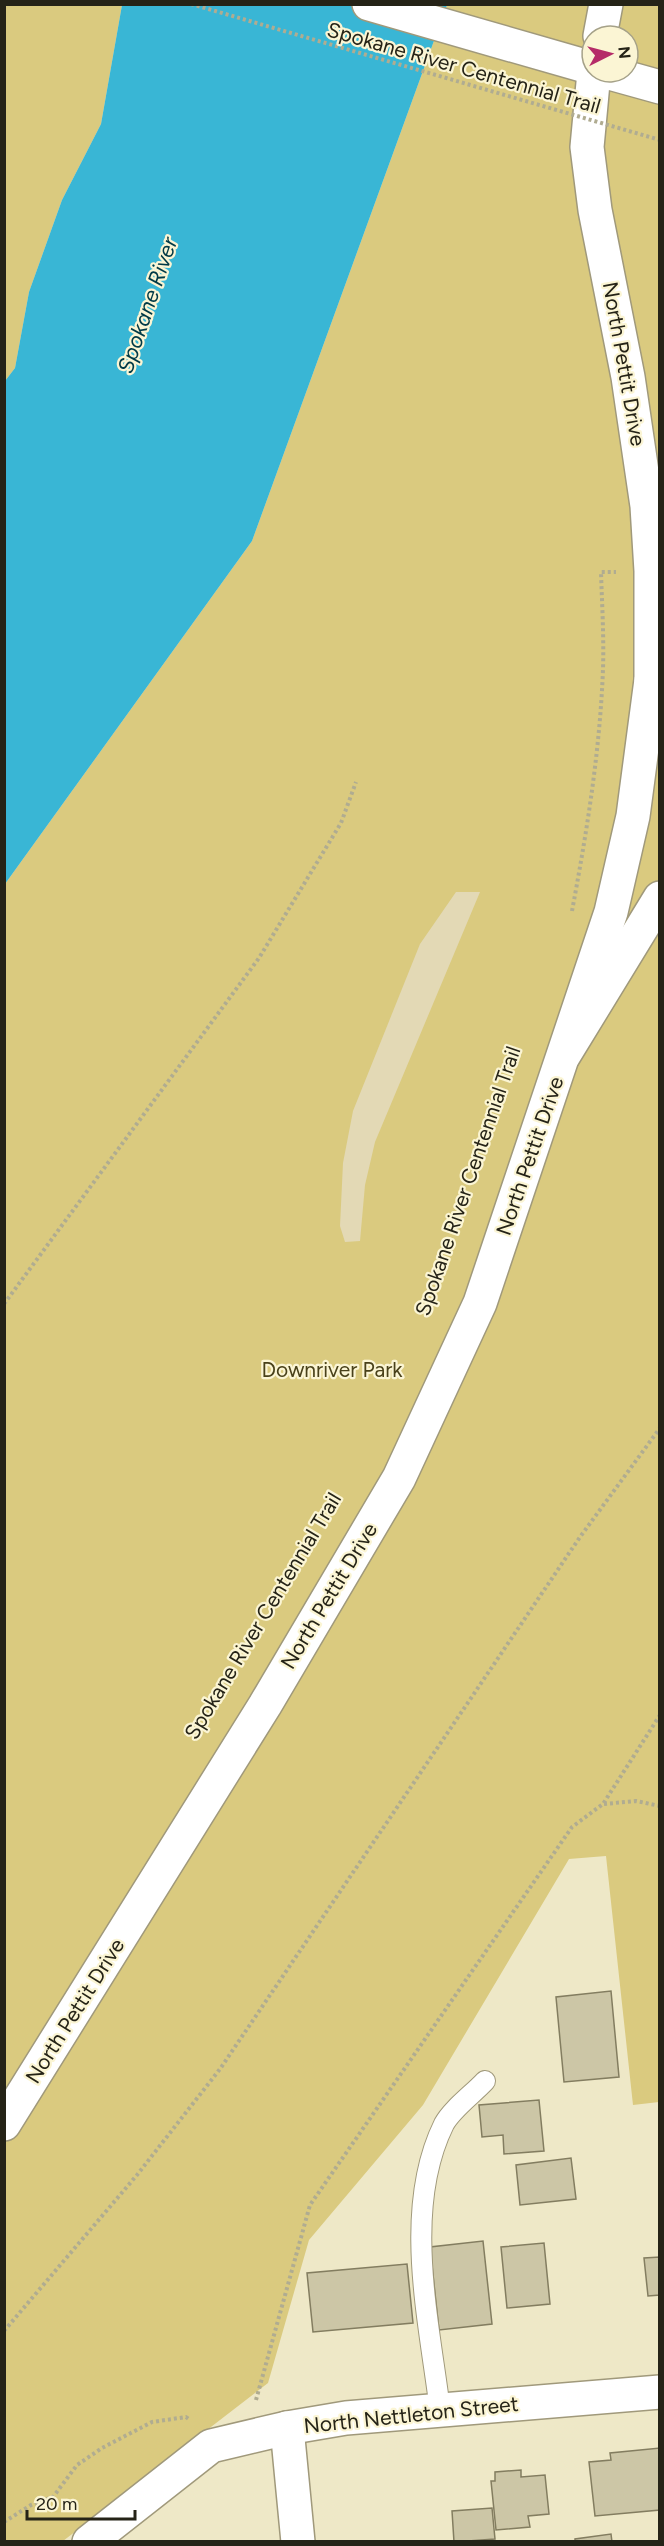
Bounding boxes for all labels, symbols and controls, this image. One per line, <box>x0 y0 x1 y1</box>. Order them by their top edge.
street label: Spokane River Centennial Trail <box>324 16 604 119</box>
north arrow <box>580 24 640 84</box>
text: N <box>614 45 635 60</box>
water label: Spokane River <box>112 232 184 377</box>
street label: North Pettit Drive <box>598 280 651 448</box>
street label: Spokane River Centennial Trail <box>410 1043 525 1319</box>
street label: North Pettit Drive <box>491 1073 568 1238</box>
park label: Downriver Park <box>262 1357 403 1382</box>
street label: Spokane River Centennial Trail <box>179 1488 346 1744</box>
street label: North Pettit Drive <box>275 1518 382 1673</box>
street label: North Pettit Drive <box>20 1934 129 2088</box>
street label: North Nettleton Street <box>302 2391 520 2438</box>
scale bar <box>27 2483 135 2521</box>
text: 20 m <box>36 2493 77 2515</box>

